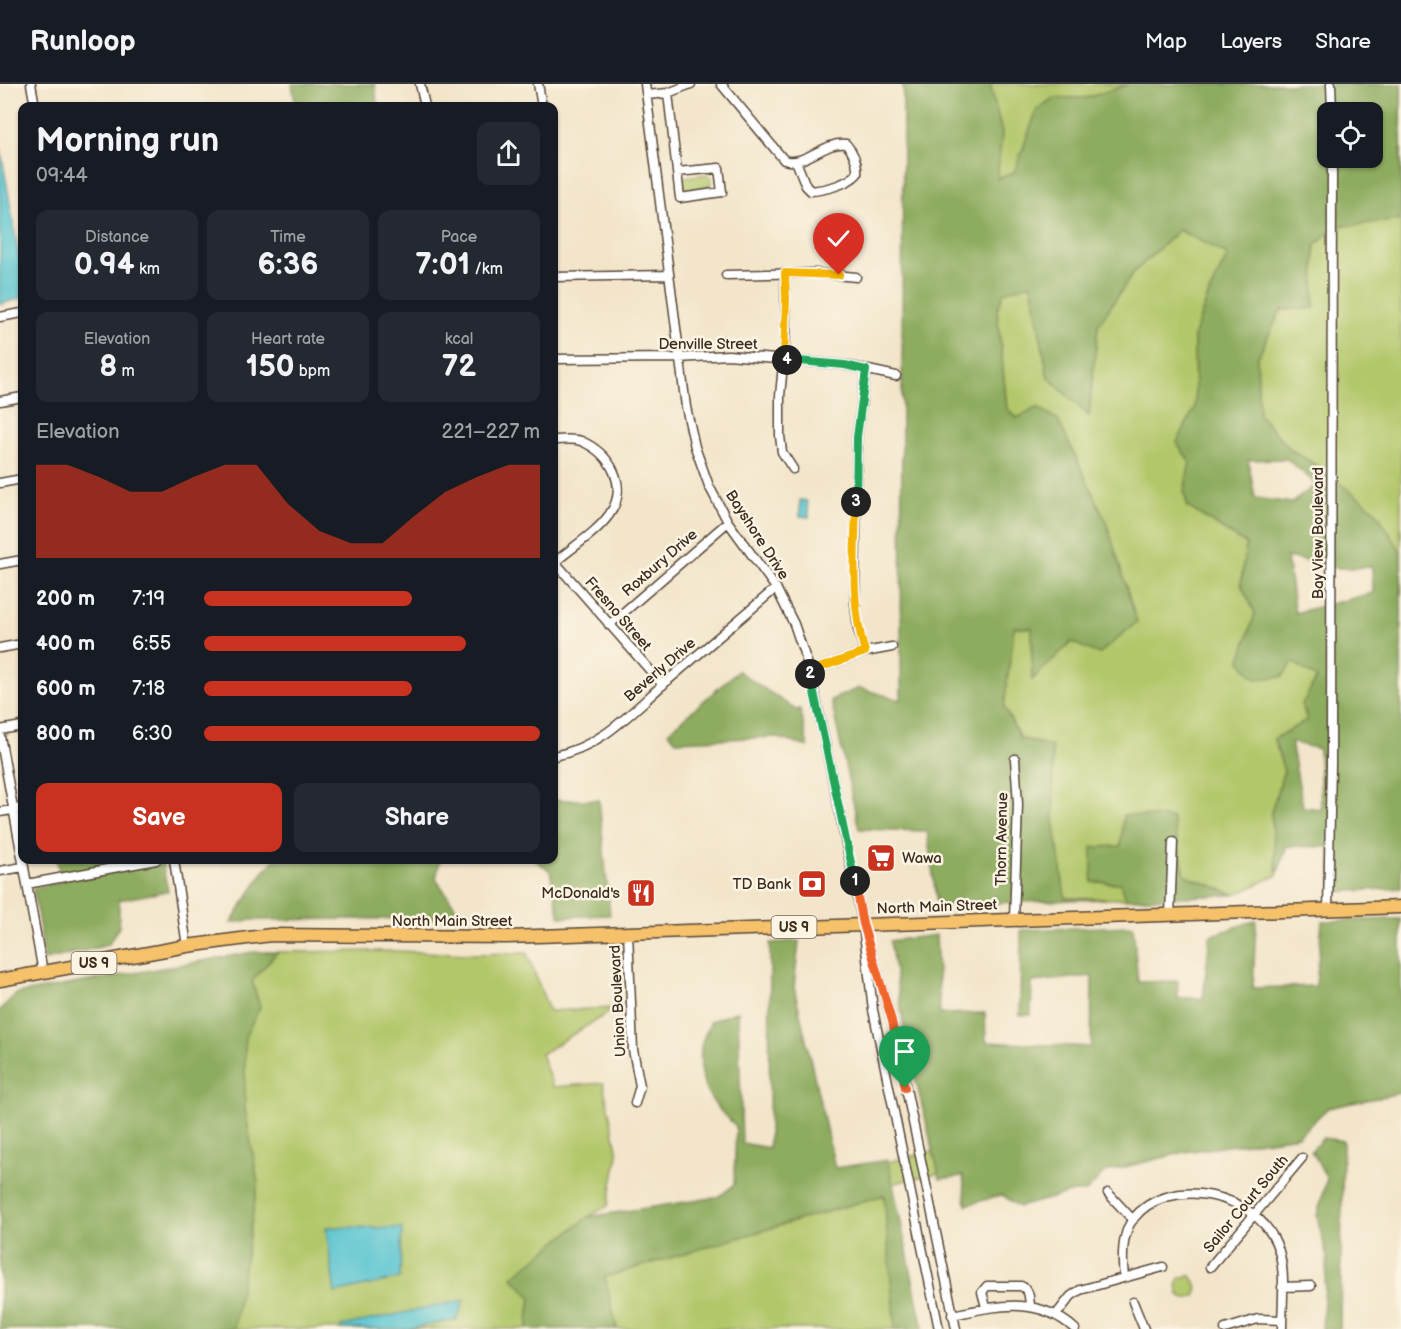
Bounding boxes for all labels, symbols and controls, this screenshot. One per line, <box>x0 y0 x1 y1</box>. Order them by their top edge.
text: Runloop <box>30 25 136 58</box>
text: Map <box>1145 29 1187 54</box>
text: Layers <box>1220 29 1282 54</box>
text: Share <box>1315 29 1371 54</box>
map controls <box>1317 102 1383 168</box>
button: locate <box>1317 102 1383 168</box>
text: Morning run <box>36 121 219 161</box>
button: share <box>477 122 540 185</box>
text: 09:44 <box>36 164 88 188</box>
pin <box>813 213 864 275</box>
icon: check <box>822 222 855 255</box>
text: Distance <box>85 228 149 247</box>
text: Time <box>270 228 306 247</box>
text: Pace <box>441 228 477 247</box>
text: 0.94 <box>74 247 135 283</box>
text: 6:36 <box>257 247 319 283</box>
text: 7:01 <box>415 247 470 283</box>
text: km <box>135 260 160 279</box>
text: /km <box>470 260 503 279</box>
text: Elevation <box>84 330 150 349</box>
text: Heart rate <box>251 330 325 349</box>
text: kcal <box>445 330 473 349</box>
street label: Denville Street <box>658 335 758 354</box>
pin: 4 <box>772 345 802 375</box>
text: 8 <box>99 349 117 385</box>
text: 150 <box>246 349 294 385</box>
text: 72 <box>442 349 476 385</box>
text: 4 <box>782 350 792 369</box>
text: m <box>117 362 135 381</box>
text: bpm <box>294 362 330 381</box>
text: Elevation <box>36 420 119 444</box>
text: 221–227 m <box>442 420 540 444</box>
street label: Bay View Boulevard <box>1309 467 1328 599</box>
street label: Bayshore Drive <box>721 487 793 583</box>
pin: 3 <box>841 487 871 517</box>
text: 3 <box>851 492 861 511</box>
street label: Roxbury Drive <box>618 525 702 601</box>
street label: Fresno Street <box>581 573 656 655</box>
text: 200 m <box>36 587 95 611</box>
text: 7:19 <box>132 587 165 611</box>
text: 400 m <box>36 632 95 656</box>
text: 6:55 <box>132 632 171 656</box>
street label: Beverly Drive <box>620 634 700 706</box>
pin: 2 <box>795 659 825 689</box>
text: 2 <box>805 664 815 683</box>
text: 600 m <box>36 677 96 701</box>
text: 7:18 <box>132 677 165 701</box>
text: 800 m <box>36 722 95 746</box>
text: 6:30 <box>132 722 172 746</box>
button: Save <box>36 783 282 852</box>
button: Share <box>294 783 540 852</box>
street label: Thorn Avenue <box>992 792 1012 886</box>
supermarket icon: Wawa <box>865 842 897 874</box>
place label: Wawa <box>902 849 942 868</box>
pin: 1 <box>840 866 870 896</box>
bank icon: TD Bank <box>796 868 828 900</box>
text: 1 <box>852 871 858 890</box>
place label: TD Bank <box>732 875 792 894</box>
restaurant icon: McDonald's <box>625 877 657 909</box>
place label: McDonald's <box>541 884 621 903</box>
street label: North Main Street <box>876 895 998 919</box>
street label: North Main Street <box>392 912 513 931</box>
road number: US 9 <box>772 916 816 938</box>
street label: Union Boulevard <box>606 944 630 1058</box>
road number: US 9 <box>72 952 116 974</box>
pin <box>879 1026 930 1088</box>
icon: arrive <box>888 1035 921 1068</box>
street label: Sailor Court South <box>1199 1151 1293 1257</box>

